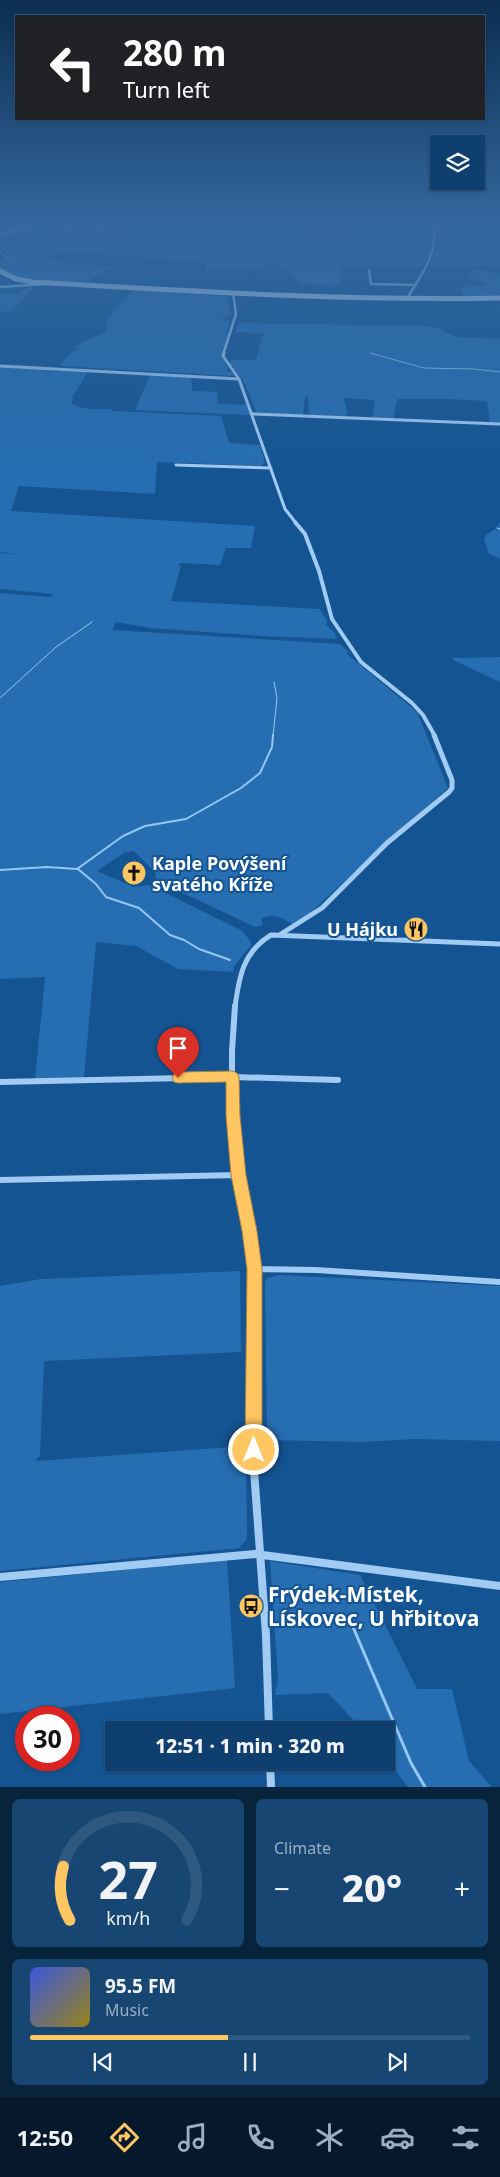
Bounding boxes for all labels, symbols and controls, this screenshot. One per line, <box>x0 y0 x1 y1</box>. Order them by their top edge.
text: 280 m <box>123 29 226 76</box>
icon: left <box>40 35 105 100</box>
text: Turn left <box>123 74 210 104</box>
map controls <box>430 135 485 190</box>
button: layers <box>430 135 485 190</box>
place label: Kaple Povýšení svatého Kříže <box>152 851 288 896</box>
church icon: Kaple Povýšení svatého Kříže <box>121 860 147 886</box>
restaurant icon: U Hájku <box>403 916 429 942</box>
place label: U Hájku <box>327 917 398 941</box>
pin <box>157 1027 199 1078</box>
icon: arrive <box>164 1034 192 1062</box>
position arrow <box>227 1423 279 1475</box>
place label: Frýdek-Místek, Lískovec, U hřbitova <box>268 1580 479 1632</box>
bus stop icon: Frýdek-Místek, Lískovec, U hřbitova <box>238 1593 264 1619</box>
speed limit sign: 30 <box>15 1706 80 1771</box>
text: 12:51 · 1 min · 320 m <box>155 1733 345 1759</box>
text: Climate <box>274 1837 331 1859</box>
text: 27 <box>98 1843 158 1914</box>
text: 20° <box>342 1861 402 1913</box>
text: − <box>274 1869 290 1907</box>
text: + <box>454 1869 470 1907</box>
text: km/h <box>106 1906 150 1930</box>
text: 95.5 FM <box>105 1973 176 1999</box>
text: Music <box>105 1999 149 2021</box>
icon: previous <box>89 2048 117 2076</box>
icon: pause <box>236 2048 264 2076</box>
icon: next <box>383 2048 411 2076</box>
icon: directions <box>107 2120 142 2155</box>
icon: music <box>175 2120 210 2155</box>
icon: phone <box>243 2120 278 2155</box>
icon: climate <box>312 2120 347 2155</box>
icon: car <box>380 2120 415 2155</box>
icon: filters <box>448 2120 483 2155</box>
text: 12:50 <box>17 2122 73 2152</box>

